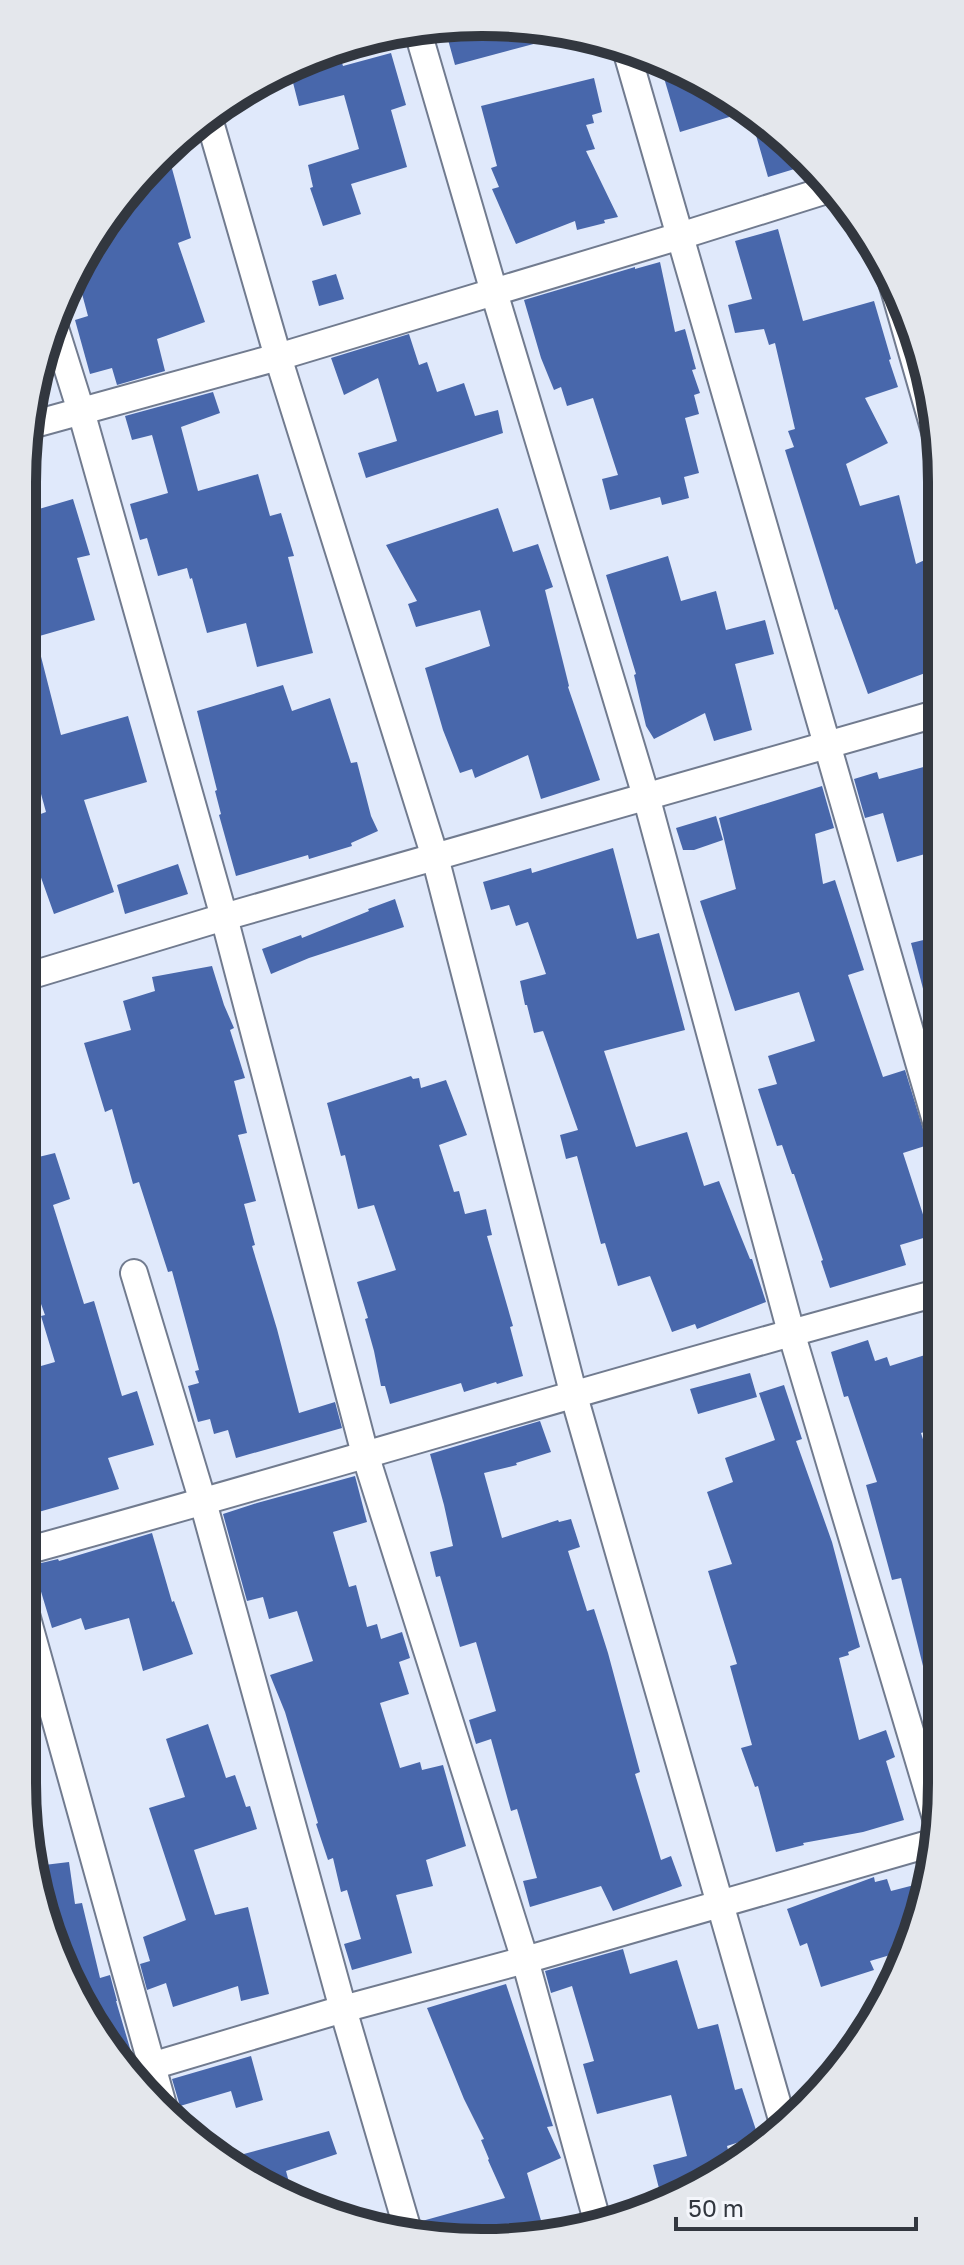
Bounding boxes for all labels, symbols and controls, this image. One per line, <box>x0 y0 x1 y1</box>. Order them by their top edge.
scale bar <box>676 2181 916 2231</box>
text: 50 m <box>688 2193 744 2222</box>

